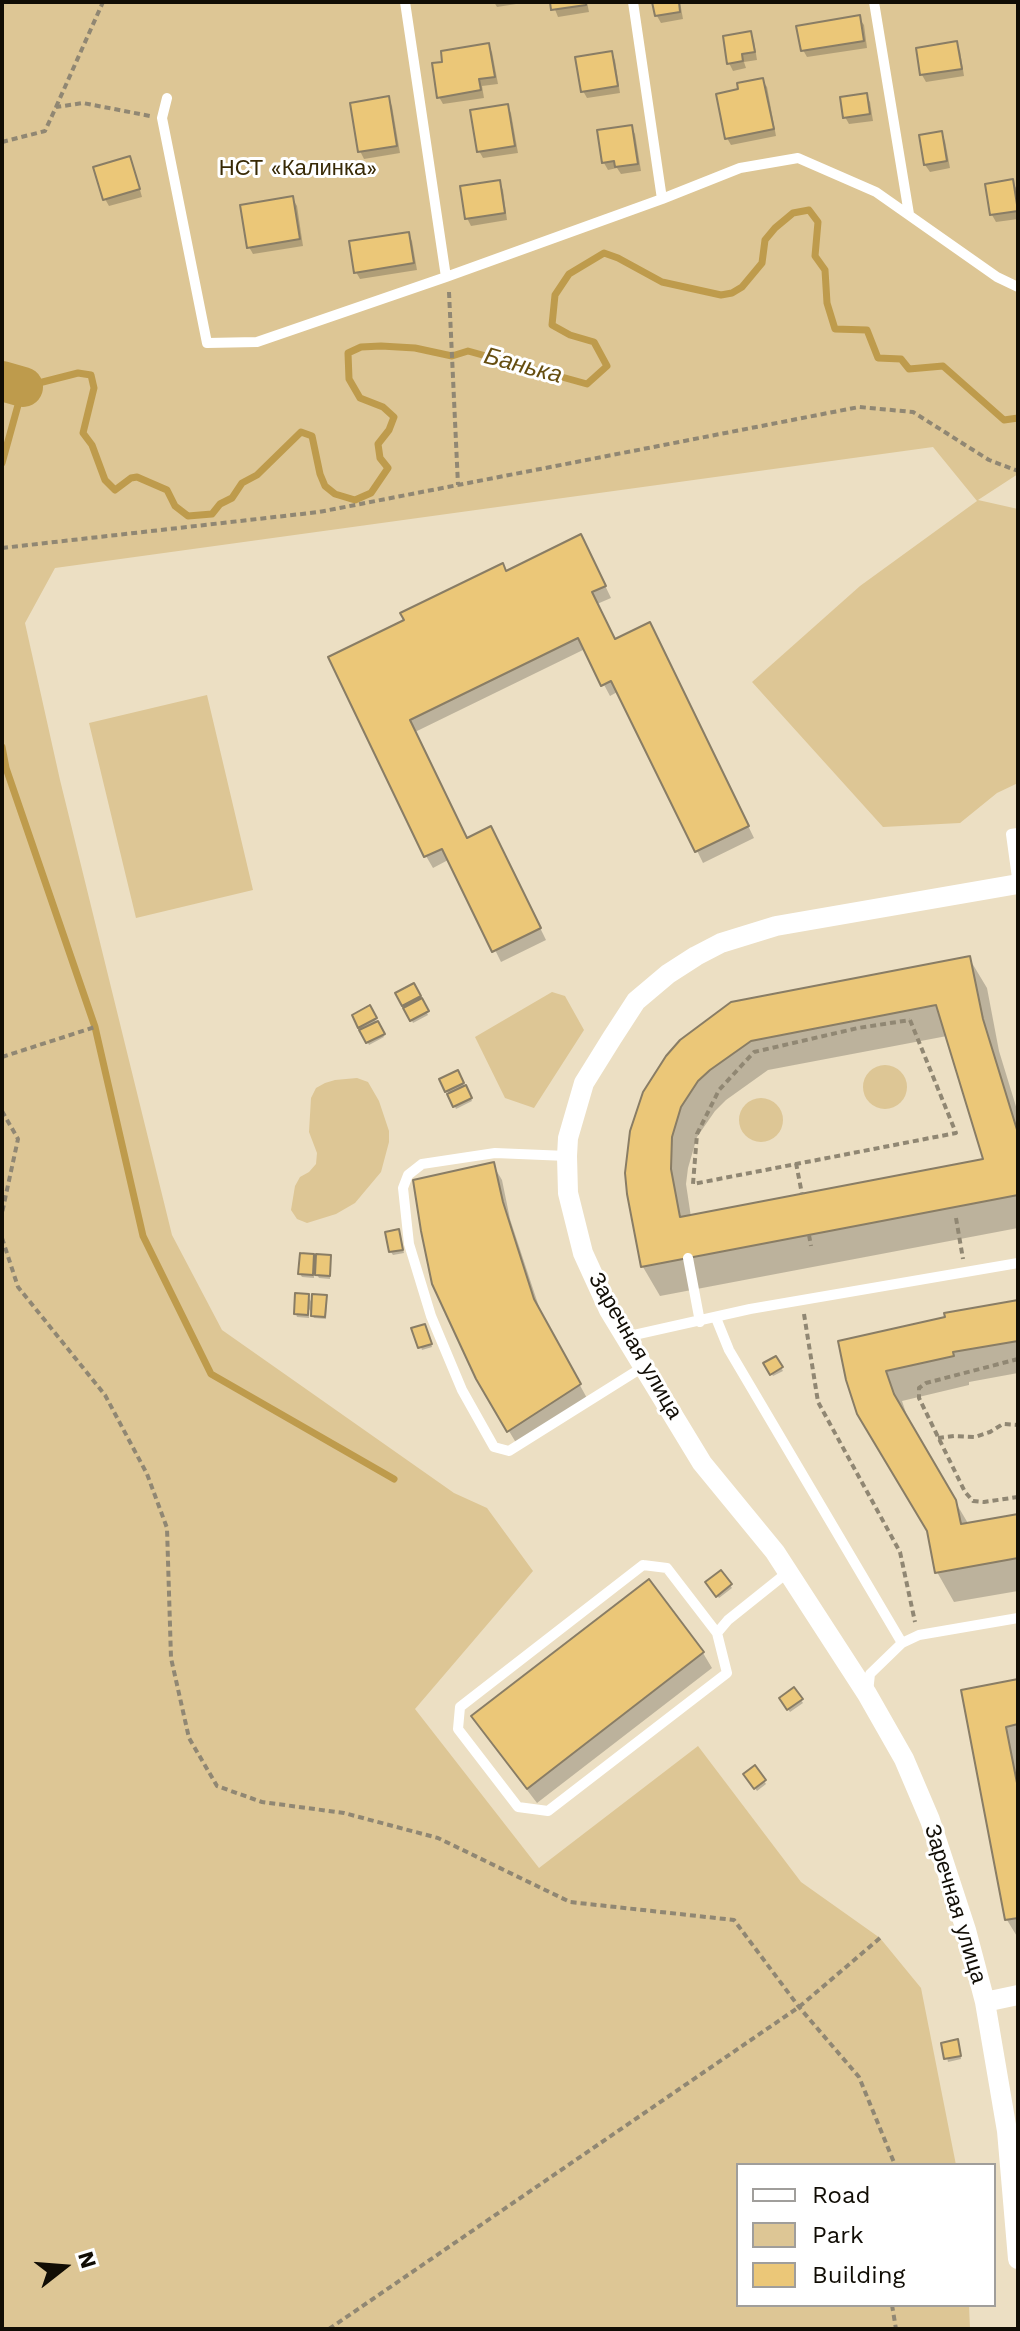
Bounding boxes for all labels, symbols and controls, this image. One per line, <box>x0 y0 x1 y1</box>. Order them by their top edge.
park label: НСТ «Калинка» <box>219 156 377 182</box>
water label: Банька <box>481 342 565 390</box>
street label: Заречная улица <box>582 1268 688 1424</box>
street label: Заречная улица <box>918 1821 992 1987</box>
legend <box>736 2163 996 2307</box>
text: Road <box>812 2181 871 2209</box>
text: Park <box>812 2221 864 2249</box>
north arrow <box>24 2227 104 2307</box>
text: N <box>73 2248 102 2271</box>
text: Building <box>812 2261 905 2289</box>

